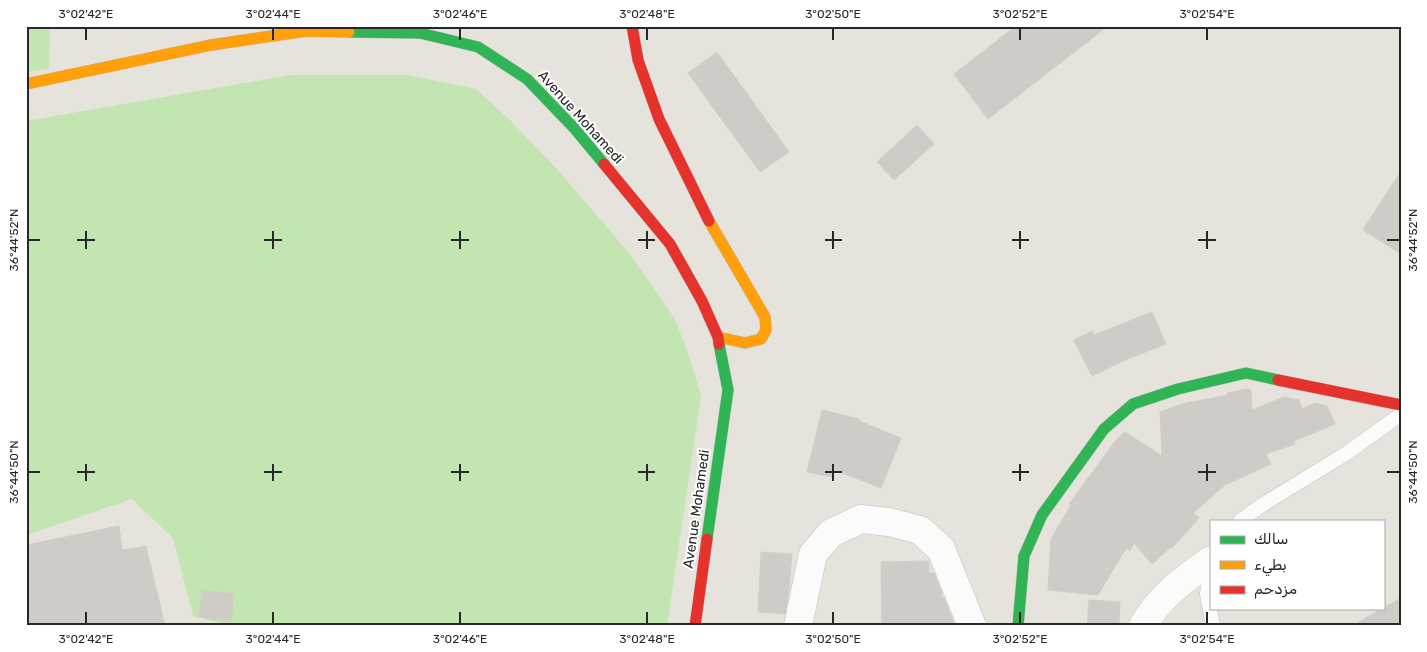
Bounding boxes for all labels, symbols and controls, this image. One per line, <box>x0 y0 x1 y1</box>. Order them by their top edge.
text: 3°02'42"E <box>59 7 113 21</box>
text: 3°02'44"E <box>246 7 300 21</box>
text: 3°02'46"E <box>433 7 487 21</box>
text: 3°02'48"E <box>619 7 675 21</box>
text: 3°02'50"E <box>805 7 861 21</box>
text: 3°02'52"E <box>992 7 1048 21</box>
text: 3°02'54"E <box>1179 7 1235 21</box>
street label: Avenue Mohamedi <box>534 67 627 168</box>
text: 36°44'52"N <box>7 209 21 271</box>
text: 36°44'52"N <box>1406 209 1420 271</box>
text: 36°44'50"N <box>7 440 21 504</box>
text: 36°44'50"N <box>1406 440 1420 504</box>
street label: Avenue Mohamedi <box>680 449 713 570</box>
legend <box>1210 520 1384 610</box>
text: سالك <box>1254 530 1289 548</box>
text: بطيء <box>1254 556 1287 577</box>
text: مزدحم <box>1254 580 1297 599</box>
text: 3°02'42"E <box>59 632 113 646</box>
text: 3°02'44"E <box>246 632 300 646</box>
text: 3°02'46"E <box>433 632 487 646</box>
text: 3°02'48"E <box>619 632 675 646</box>
text: 3°02'50"E <box>805 632 861 646</box>
text: 3°02'52"E <box>992 632 1048 646</box>
text: 3°02'54"E <box>1179 632 1235 646</box>

